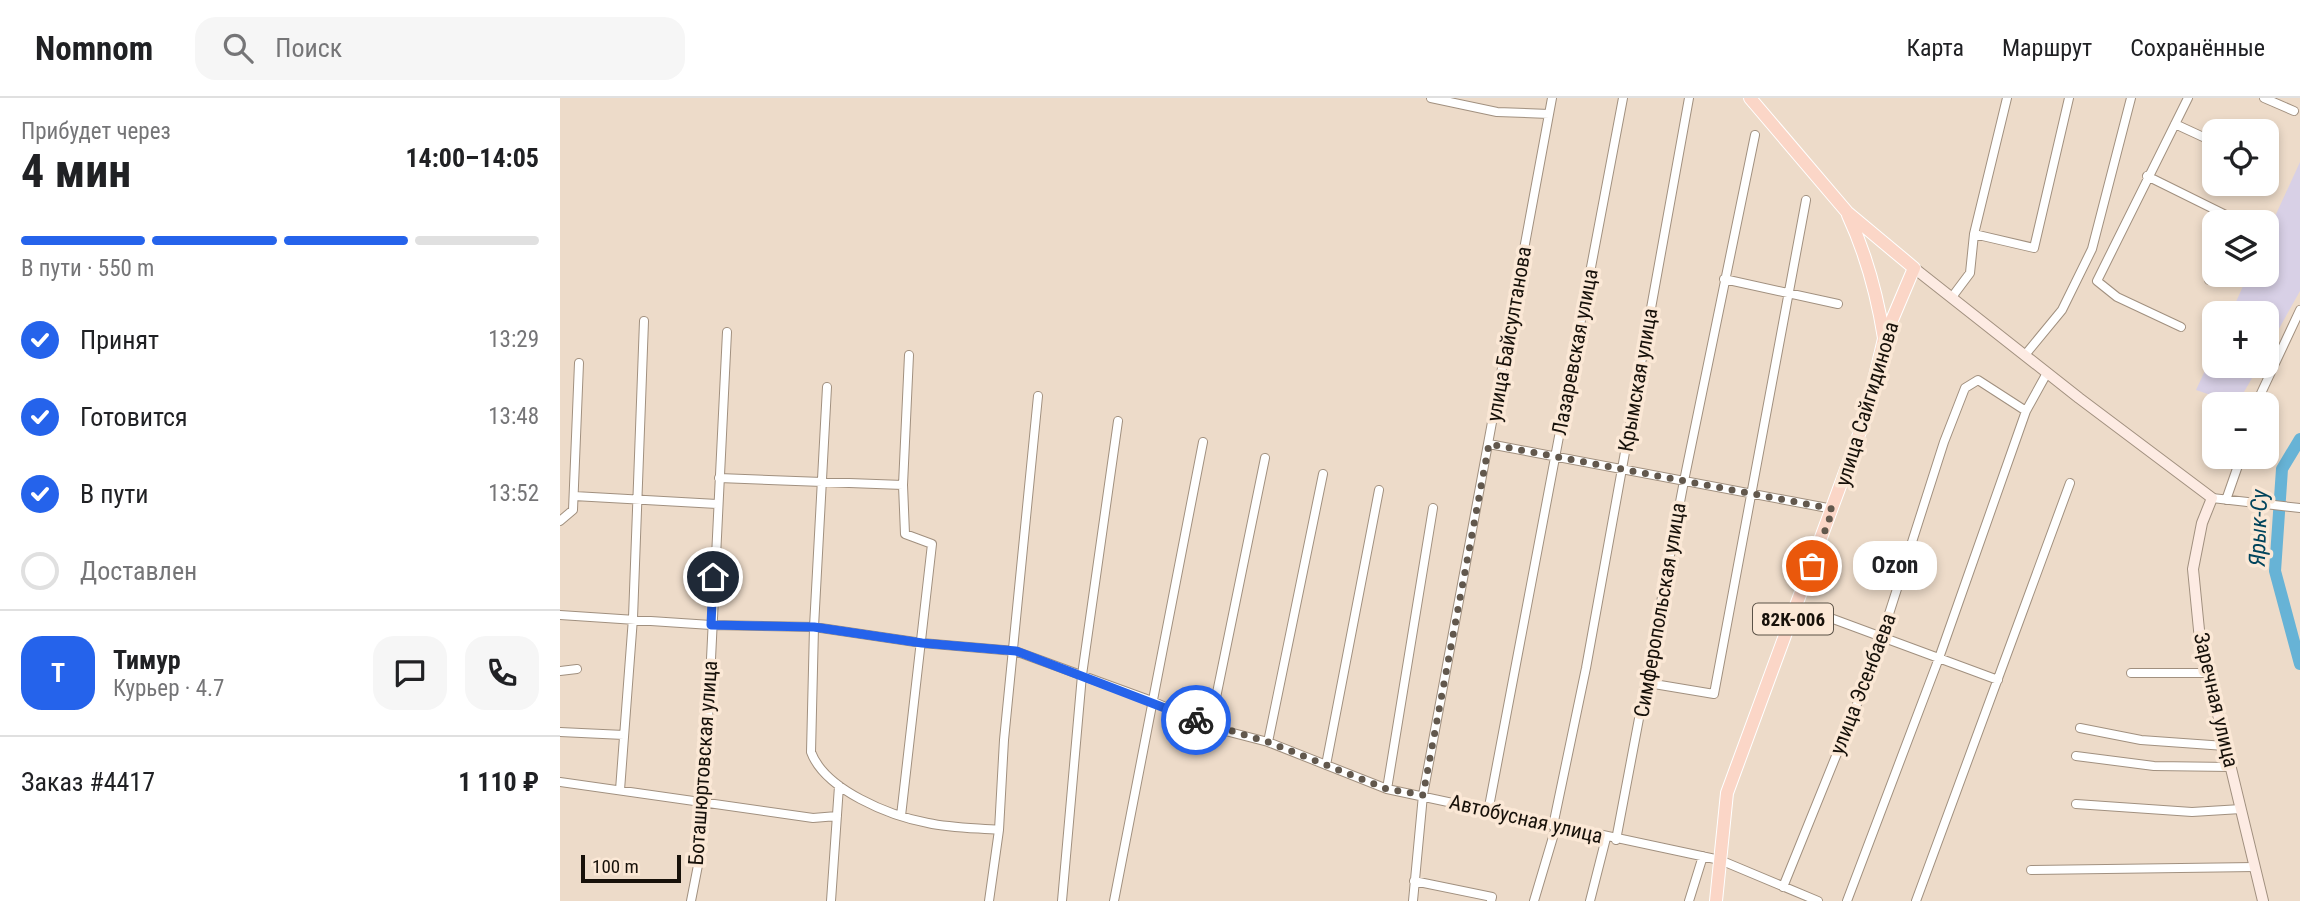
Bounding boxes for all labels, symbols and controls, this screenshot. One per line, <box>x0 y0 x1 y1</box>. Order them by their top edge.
search box <box>195 17 685 80</box>
text: Nomnom <box>35 29 153 68</box>
icon: search <box>219 29 257 67</box>
text: Поиск <box>275 33 342 63</box>
text: Карта <box>1907 34 1964 62</box>
text: Маршрут <box>2002 34 2092 62</box>
text: Сохранённые <box>2130 34 2265 62</box>
text: Прибудет через <box>21 118 171 145</box>
map controls <box>2202 119 2279 469</box>
button: locate <box>2202 119 2279 196</box>
text: 14:00–14:05 <box>405 143 539 173</box>
text: 4 мин <box>21 144 131 198</box>
button: layers <box>2202 210 2279 287</box>
street label: улица Байсултанова <box>1482 245 1536 423</box>
text: В пути · 550 m <box>21 255 154 282</box>
street label: Лазаревская улица <box>1547 267 1603 437</box>
button: + <box>2202 301 2279 378</box>
street label: Крымская улица <box>1614 306 1662 454</box>
street label: улица Сайгидинова <box>1831 319 1903 489</box>
icon: check <box>21 321 59 359</box>
text: Принят <box>80 325 159 355</box>
text: 13:29 <box>488 326 539 353</box>
button: − <box>2202 392 2279 469</box>
icon: check <box>21 398 59 436</box>
text: Готовится <box>80 402 188 432</box>
text: 13:48 <box>488 403 539 430</box>
icon: check <box>21 475 59 513</box>
text: В пути <box>80 479 149 509</box>
text: 13:52 <box>488 480 539 507</box>
water label: Ярык-Су <box>2244 488 2273 568</box>
street label: Симферопольская улица <box>1629 501 1691 719</box>
pin <box>1782 536 1842 596</box>
callout: Ozon <box>1854 542 1938 590</box>
pin <box>683 547 743 607</box>
icon: bag <box>1793 547 1831 585</box>
text: Ozon <box>1872 552 1918 579</box>
text: Доставлен <box>80 556 197 586</box>
icon: home <box>694 558 732 596</box>
road number: 82К-006 <box>1753 604 1833 634</box>
street label: улица Эсенбаева <box>1825 610 1901 758</box>
street label: Заречная улица <box>2189 630 2243 770</box>
button: chat <box>373 636 447 710</box>
button: phone <box>465 636 539 710</box>
text: Тимур <box>113 645 181 675</box>
text: Т <box>51 658 65 688</box>
street label: Боташюртовская улица <box>684 660 722 866</box>
text: Курьер · 4.7 <box>113 675 224 702</box>
courier <box>1161 685 1231 755</box>
icon: bike <box>1177 701 1215 739</box>
text: Заказ #4417 <box>21 767 155 797</box>
text: 1 110 ₽ <box>458 767 539 797</box>
street label: Автобусная улица <box>1447 790 1605 848</box>
scale bar <box>581 852 681 884</box>
text: 100 m <box>592 855 639 878</box>

